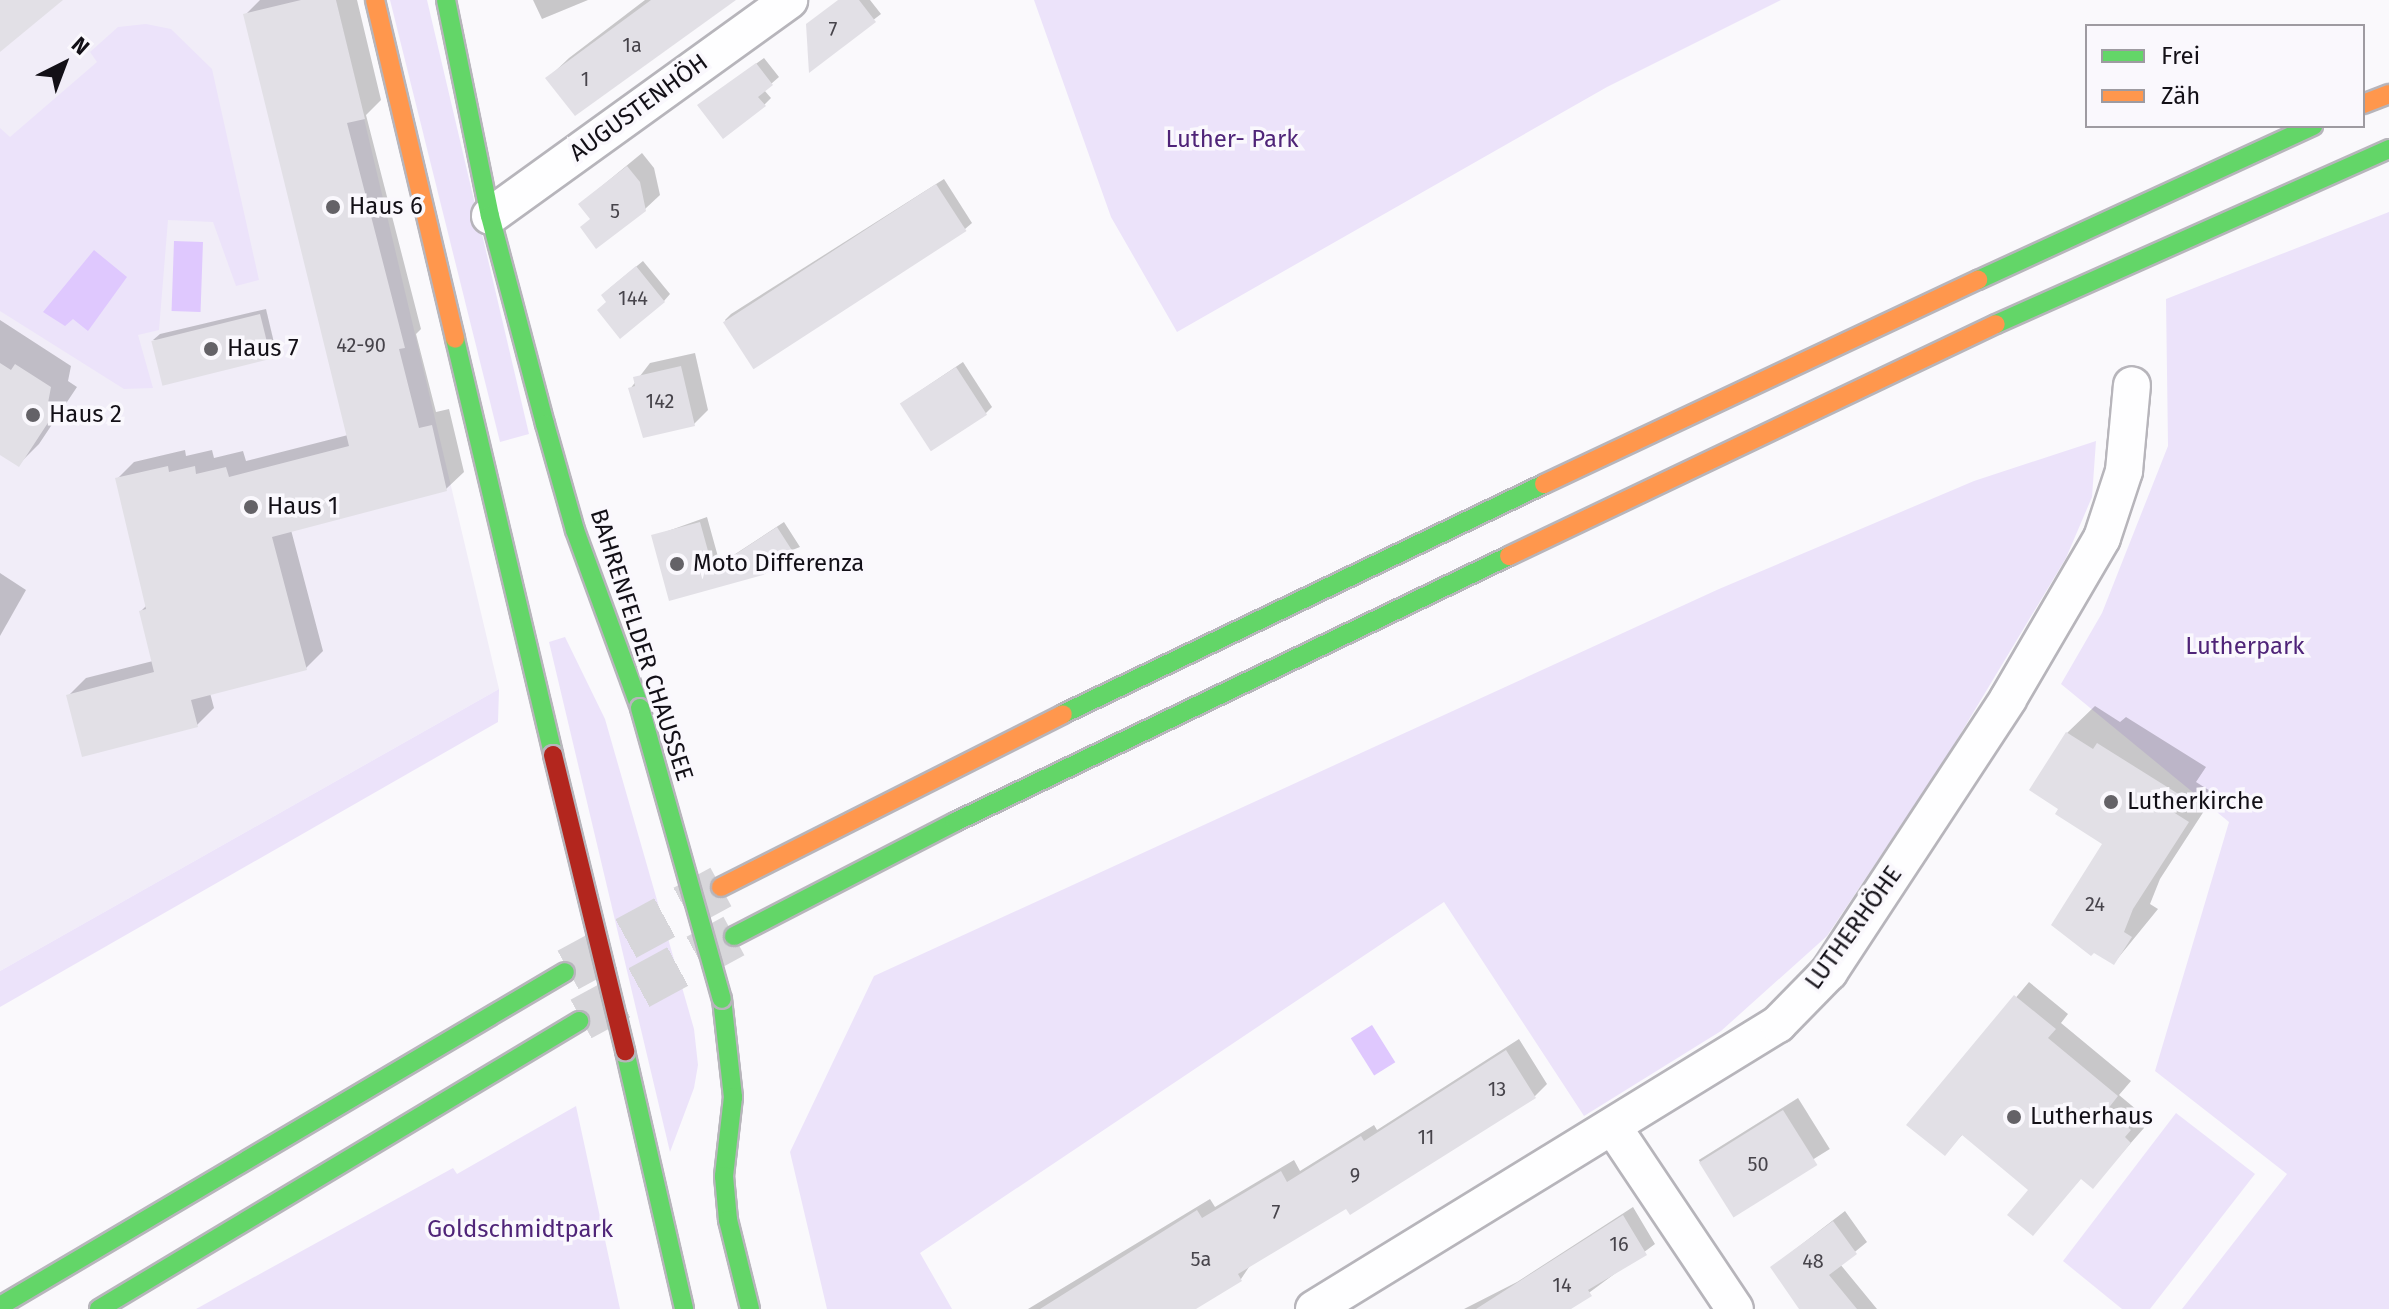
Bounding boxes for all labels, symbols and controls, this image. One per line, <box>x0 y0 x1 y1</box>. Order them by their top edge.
house number: 7 <box>829 17 837 41</box>
north arrow <box>24 24 104 104</box>
legend <box>2085 24 2365 128</box>
text: N <box>66 31 95 61</box>
house number: 1a <box>622 33 642 57</box>
text: Frei <box>2161 42 2200 70</box>
street label: AUGUSTENHÖH <box>564 48 714 168</box>
house number: 1 <box>581 67 589 91</box>
text: Zäh <box>2161 82 2200 110</box>
park label: Luther- Park <box>1165 126 1299 154</box>
place label: Haus 6 <box>349 193 423 221</box>
marker: Haus 6 <box>324 198 342 216</box>
house number: 5 <box>610 199 620 223</box>
house number: 144 <box>618 286 648 310</box>
house number: 42-90 <box>336 333 386 357</box>
place label: Haus 7 <box>227 335 299 363</box>
marker: Haus 7 <box>202 340 220 358</box>
house number: 142 <box>646 389 674 413</box>
place label: Haus 2 <box>49 401 122 429</box>
marker: Haus 2 <box>24 406 42 424</box>
place label: Haus 1 <box>267 493 338 521</box>
marker: Haus 1 <box>242 498 260 516</box>
street label: BAHRENFELDER CHAUSSEE <box>583 505 699 785</box>
place label: Moto Differenza <box>693 550 864 578</box>
marker: Moto Differenza <box>668 555 686 573</box>
park label: Lutherpark <box>2185 633 2305 661</box>
place label: Lutherkirche <box>2127 788 2264 816</box>
marker: Lutherkirche <box>2102 793 2120 811</box>
street label: LUTHERHÖHE <box>1800 861 1908 995</box>
house number: 24 <box>2085 892 2105 916</box>
house number: 13 <box>1488 1077 1506 1101</box>
place label: Lutherhaus <box>2030 1103 2153 1131</box>
marker: Lutherhaus <box>2005 1108 2023 1126</box>
house number: 11 <box>1417 1125 1435 1149</box>
house number: 50 <box>1747 1152 1769 1176</box>
house number: 9 <box>1350 1163 1360 1187</box>
house number: 7 <box>1272 1200 1280 1224</box>
park label: Goldschmidtpark <box>427 1216 613 1244</box>
house number: 16 <box>1609 1232 1629 1256</box>
house number: 5a <box>1191 1247 1211 1271</box>
house number: 48 <box>1802 1249 1824 1273</box>
house number: 14 <box>1552 1273 1572 1297</box>

